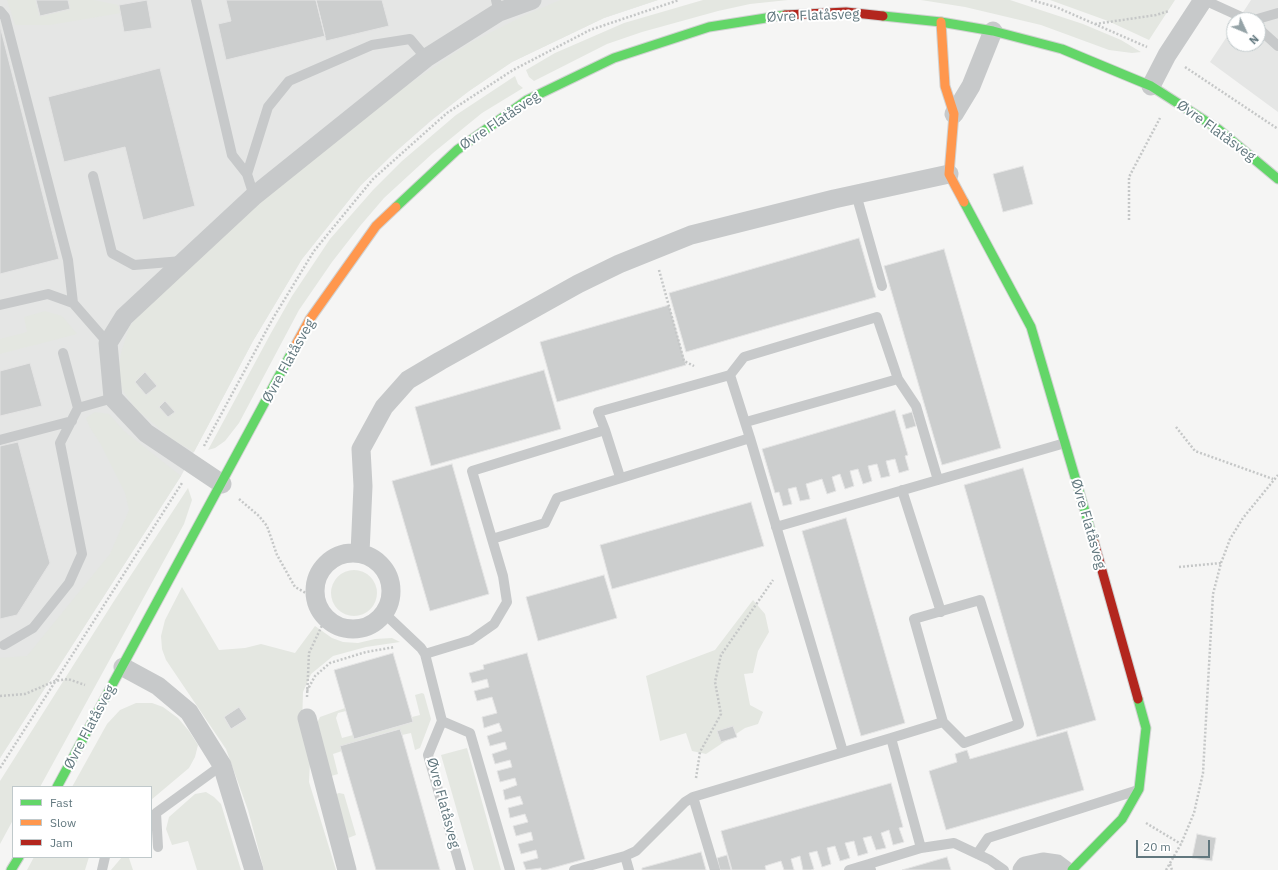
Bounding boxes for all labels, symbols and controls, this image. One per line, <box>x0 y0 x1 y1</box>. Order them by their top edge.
street label: Øvre Flatåsveg <box>766 6 860 26</box>
north arrow <box>1226 12 1266 52</box>
text: N <box>1246 32 1262 47</box>
street label: Øvre Flatåsveg <box>457 88 543 154</box>
street label: Øvre Flatåsveg <box>1174 97 1258 165</box>
street label: Øvre Flatåsveg <box>259 316 319 406</box>
street label: Øvre Flatåsveg <box>1067 477 1109 571</box>
street label: Øvre Flatåsveg <box>61 682 119 772</box>
street label: Øvre Flatåsveg <box>423 756 463 850</box>
legend <box>12 786 152 858</box>
text: Fast <box>50 795 73 810</box>
text: Slow <box>50 815 76 830</box>
scale bar <box>1138 832 1212 858</box>
text: Jam <box>50 835 73 850</box>
text: 20 m <box>1143 839 1171 854</box>

